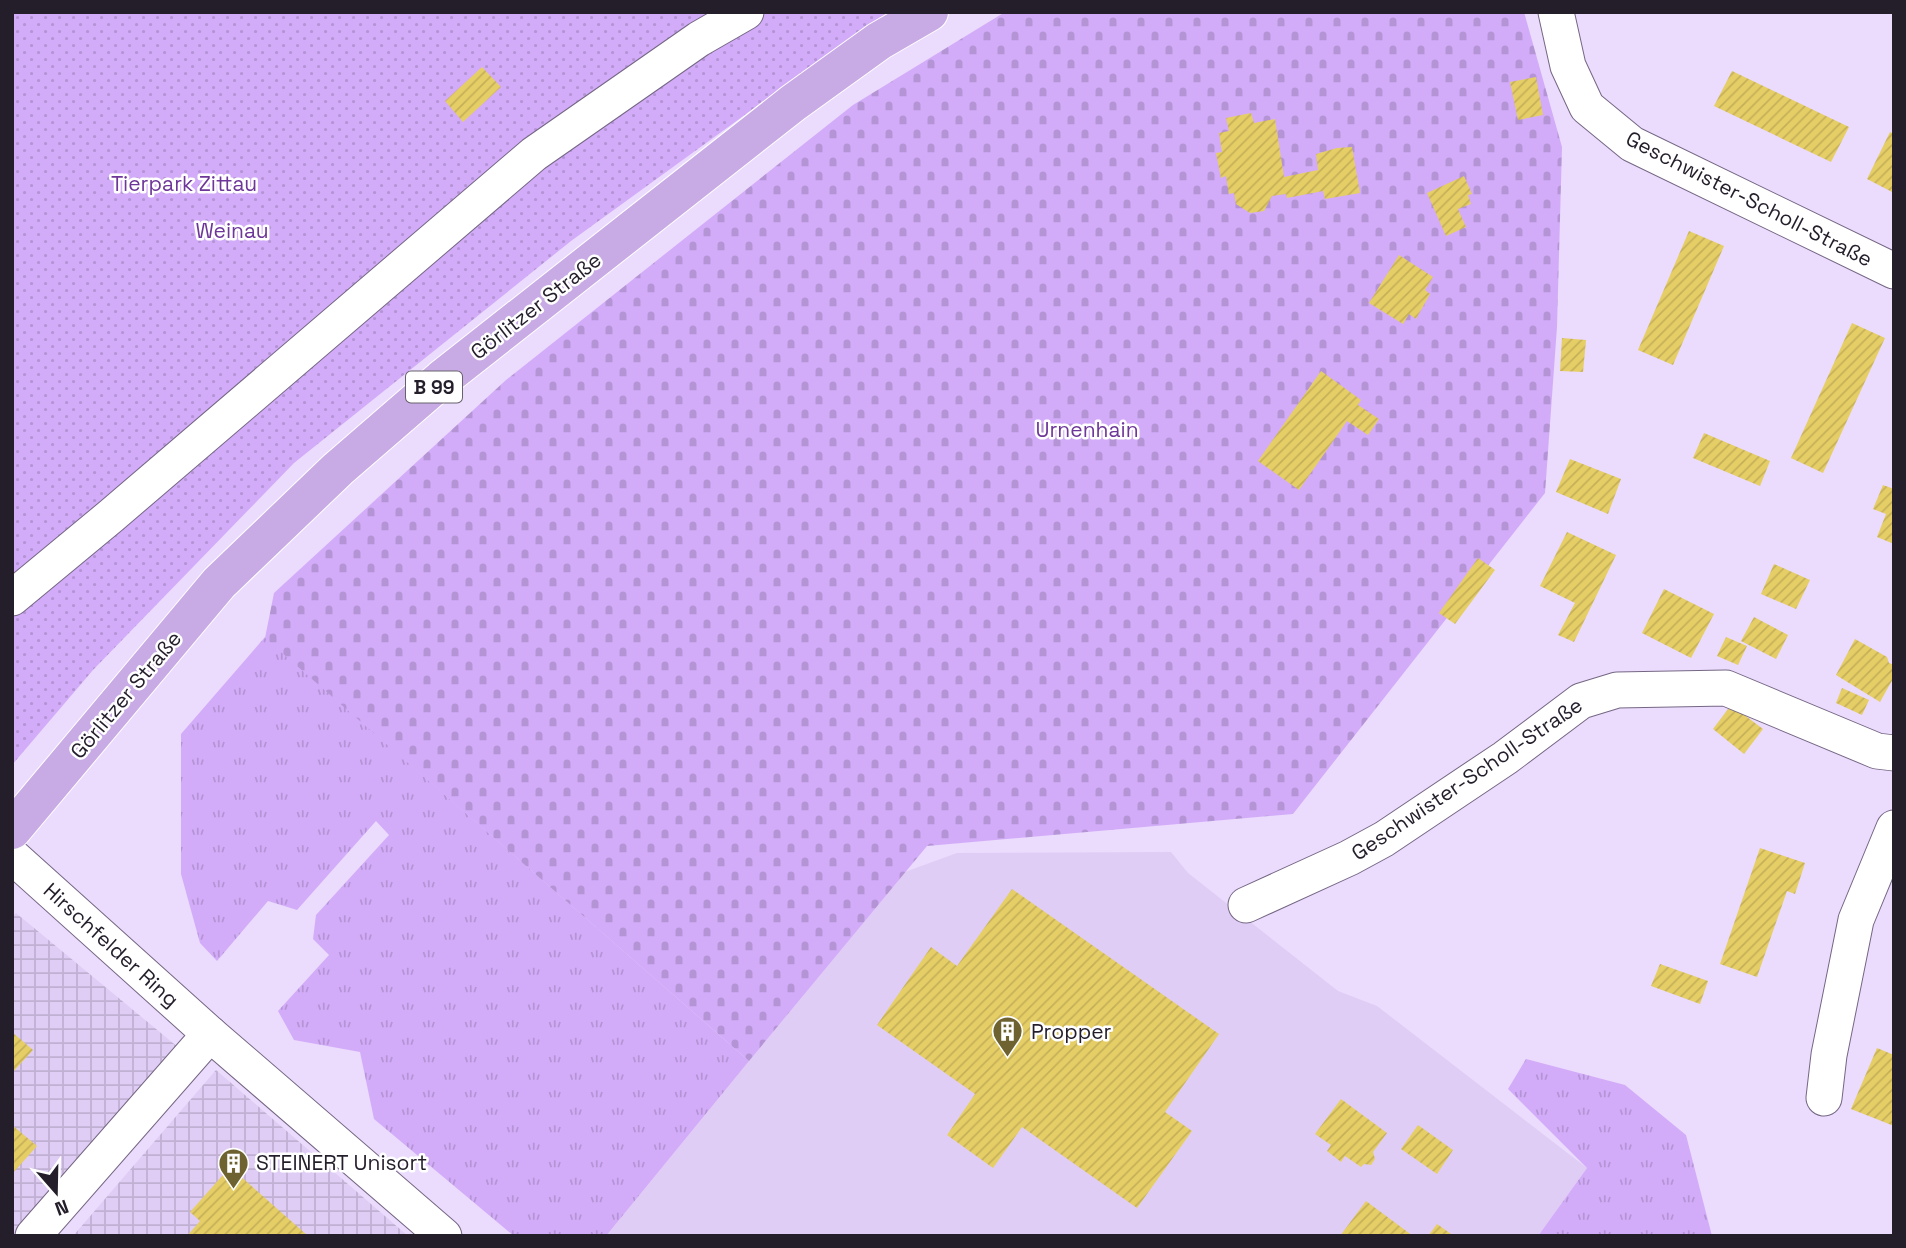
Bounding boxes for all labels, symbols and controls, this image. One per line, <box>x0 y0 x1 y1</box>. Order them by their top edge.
street label: Geschwister-Scholl-Straße <box>1621 125 1877 273</box>
park label: Tierpark Zittau <box>111 170 257 197</box>
park label: Weinau <box>195 217 269 244</box>
street label: Görlitzer Straße <box>465 246 607 365</box>
road number: B 99 <box>406 372 462 402</box>
park label: Urnenhain <box>1035 416 1139 443</box>
street label: Görlitzer Straße <box>64 625 187 764</box>
street label: Geschwister-Scholl-Straße <box>1346 691 1587 866</box>
street label: Hirschfelder Ring <box>38 877 185 1013</box>
building icon: Propper <box>991 1015 1025 1059</box>
place label: Propper <box>1031 1018 1112 1045</box>
building icon: STEINERT Unisort <box>216 1146 250 1190</box>
place label: STEINERT Unisort <box>256 1149 427 1176</box>
north arrow <box>21 1157 91 1227</box>
text: N <box>51 1194 72 1221</box>

